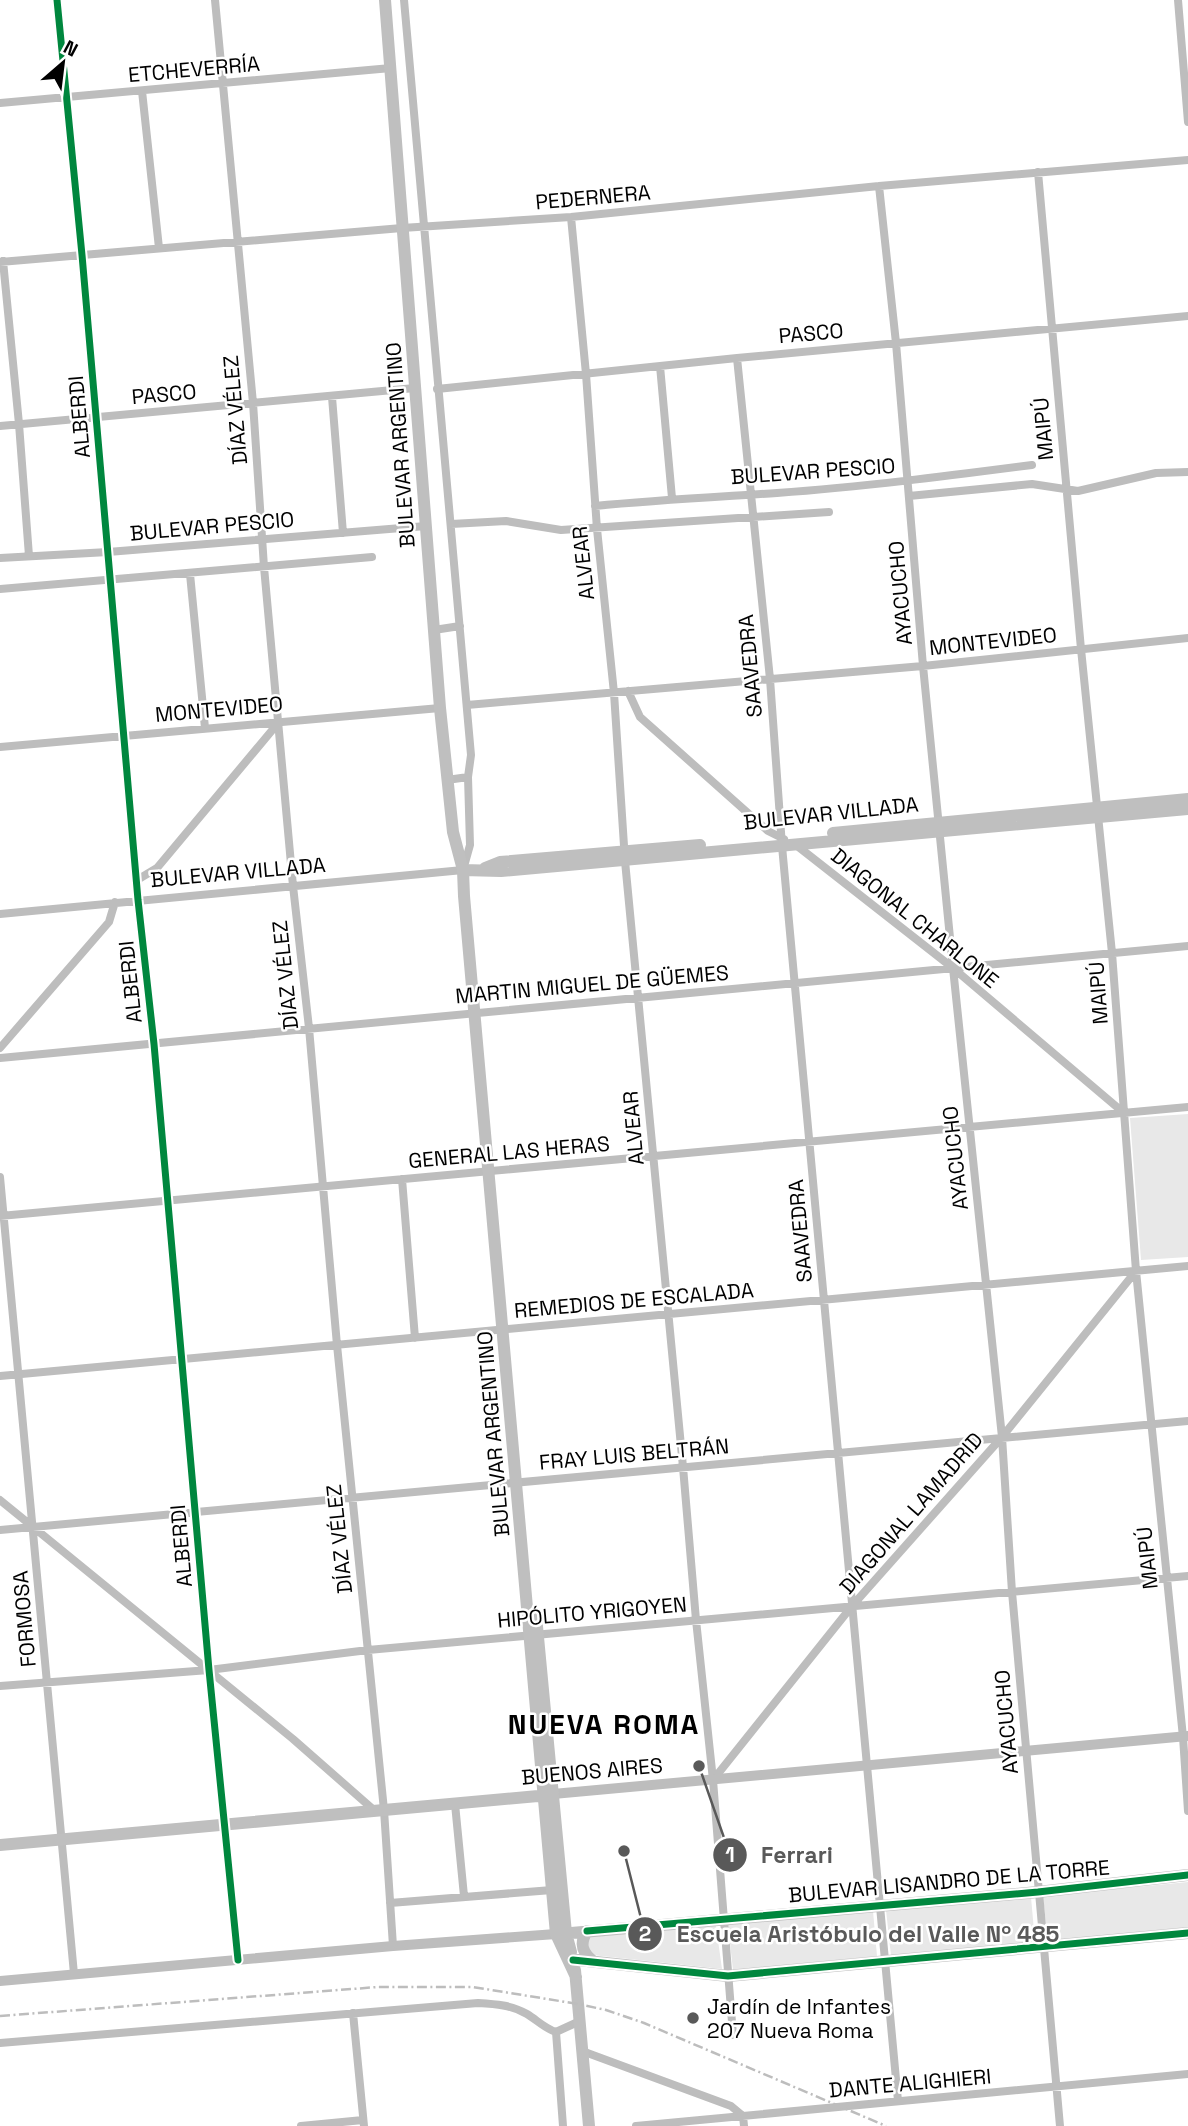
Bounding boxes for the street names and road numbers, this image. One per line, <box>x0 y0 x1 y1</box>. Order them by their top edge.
street label: ETCHEVERRÍA <box>127 50 261 88</box>
street label: PEDERNERA <box>534 179 652 215</box>
street label: PASCO <box>777 317 845 349</box>
street label: BULEVAR ARGENTINO <box>379 341 421 549</box>
street label: DÍAZ VÉLEZ <box>217 354 253 466</box>
street label: ALBERDI <box>62 375 96 459</box>
street label: PASCO <box>130 378 198 410</box>
street label: MAIPÚ <box>1027 396 1059 462</box>
street label: BULEVAR PESCIO <box>730 452 896 490</box>
street label: BULEVAR PESCIO <box>129 505 295 547</box>
street label: ALVEAR <box>566 525 600 601</box>
street label: AYACUCHO <box>882 540 918 646</box>
street label: SAAVEDRA <box>732 613 768 719</box>
street label: MONTEVIDEO <box>928 621 1058 661</box>
street label: MONTEVIDEO <box>154 690 284 728</box>
street label: BULEVAR VILLADA <box>742 790 920 836</box>
street label: DIAGONAL CHARLONE <box>826 842 1004 994</box>
street label: BULEVAR VILLADA <box>149 851 327 893</box>
street label: DÍAZ VÉLEZ <box>266 919 304 1031</box>
street label: ALBERDI <box>112 939 148 1025</box>
street label: MARTIN MIGUEL DE GÜEMES <box>454 959 730 1009</box>
street label: MAIPÚ <box>1082 961 1114 1025</box>
street label: ALVEAR <box>616 1090 650 1166</box>
street label: AYACUCHO <box>936 1105 974 1211</box>
street label: GENERAL LAS HERAS <box>407 1130 611 1174</box>
street label: SAAVEDRA <box>782 1178 818 1284</box>
street label: REMEDIOS DE ESCALADA <box>513 1276 755 1324</box>
street label: BULEVAR ARGENTINO <box>471 1330 515 1538</box>
street label: DIAGONAL LAMADRID <box>833 1426 989 1600</box>
street label: FRAY LUIS BELTRÁN <box>538 1432 730 1476</box>
street label: DÍAZ VÉLEZ <box>320 1483 358 1595</box>
street label: ALBERDI <box>164 1504 198 1588</box>
street label: MAIPÚ <box>1130 1525 1164 1591</box>
street label: FORMOSA <box>6 1570 42 1668</box>
street label: HIPÓLITO YRIGOYEN <box>496 1590 688 1634</box>
street label: AYACUCHO <box>988 1669 1024 1775</box>
street label: BUENOS AIRES <box>520 1751 664 1791</box>
street label: BULEVAR LISANDRO DE LA TORRE <box>787 1853 1111 1909</box>
street label: DANTE ALIGHIERI <box>828 2062 992 2104</box>

